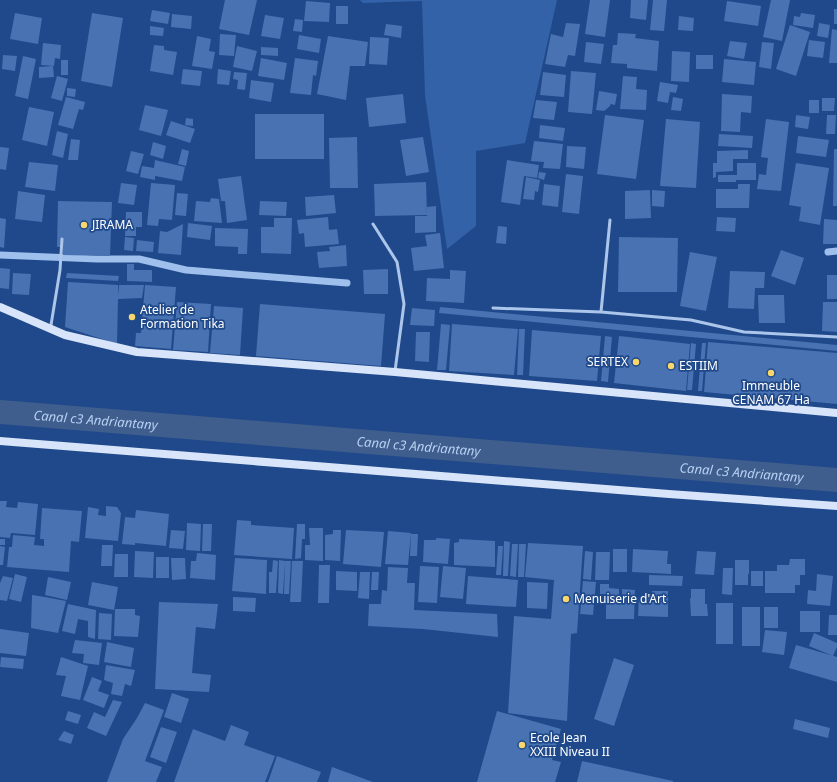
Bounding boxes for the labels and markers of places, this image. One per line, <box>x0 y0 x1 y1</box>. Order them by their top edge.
place label: JIRAMA <box>91 216 133 233</box>
marker: JIRAMA <box>79 220 89 230</box>
place label: Atelier de Formation Tika <box>140 301 225 332</box>
marker: Atelier de Formation Tika <box>127 312 137 322</box>
place label: SERTEX <box>587 353 628 370</box>
marker: SERTEX <box>631 357 641 367</box>
place label: ESTIIM <box>679 357 718 374</box>
marker: ESTIIM <box>666 361 676 371</box>
marker: Immeuble CENAM 67 Ha <box>766 368 776 378</box>
place label: Immeuble CENAM 67 Ha <box>732 377 810 408</box>
place label: Menuiserie d'Art <box>574 590 667 607</box>
marker: Menuiserie d'Art <box>561 594 571 604</box>
place label: Ecole Jean XXIII Niveau II <box>530 729 610 760</box>
marker: Ecole Jean XXIII Niveau II <box>517 740 527 750</box>

